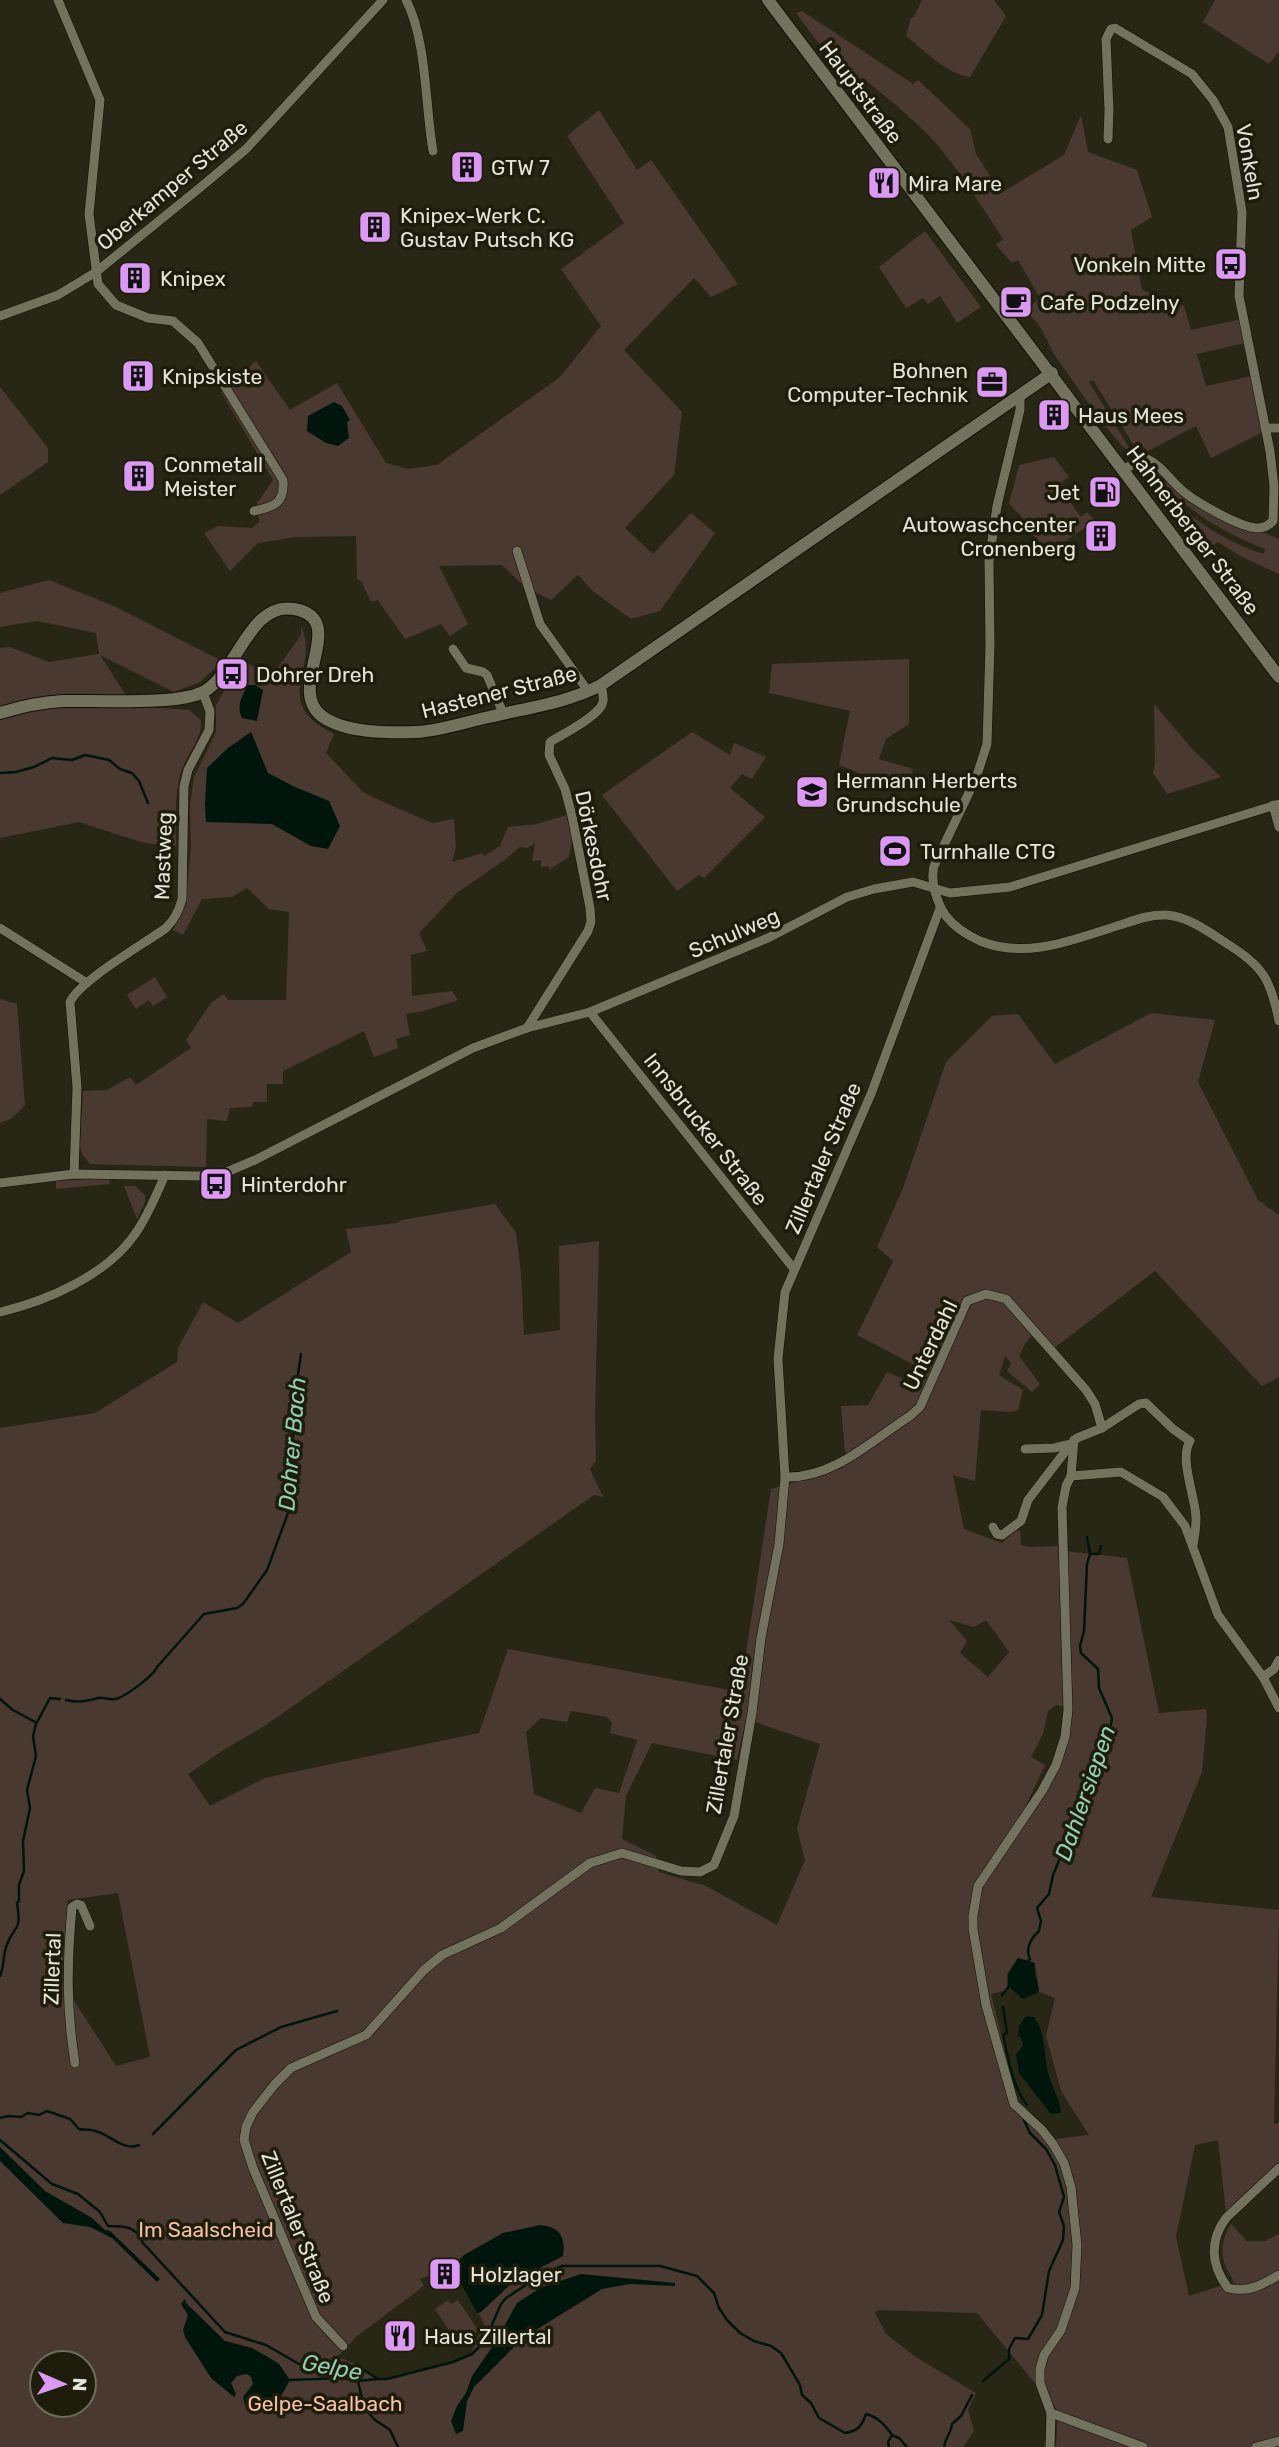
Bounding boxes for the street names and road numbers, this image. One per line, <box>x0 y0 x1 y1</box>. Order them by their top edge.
street label: Hauptstraße <box>814 36 908 148</box>
street label: Oberkamper Straße <box>92 115 252 255</box>
street label: Vonkeln <box>1231 122 1269 202</box>
street label: Hahnerberger Straße <box>1121 440 1265 620</box>
street label: Hastener Straße <box>419 661 579 723</box>
street label: Dörkesdohr <box>570 788 618 904</box>
street label: Mastweg <box>149 812 177 900</box>
street label: Schulweg <box>685 903 783 963</box>
street label: Innsbrucker Straße <box>639 1048 773 1210</box>
street label: Zillertaler Straße <box>780 1079 866 1237</box>
street label: Unterdahl <box>898 1296 962 1394</box>
street label: Zillertaler Straße <box>701 1652 753 1816</box>
street label: Zillertal <box>38 1932 66 2006</box>
street label: Zillertaler Straße <box>256 2147 340 2307</box>

